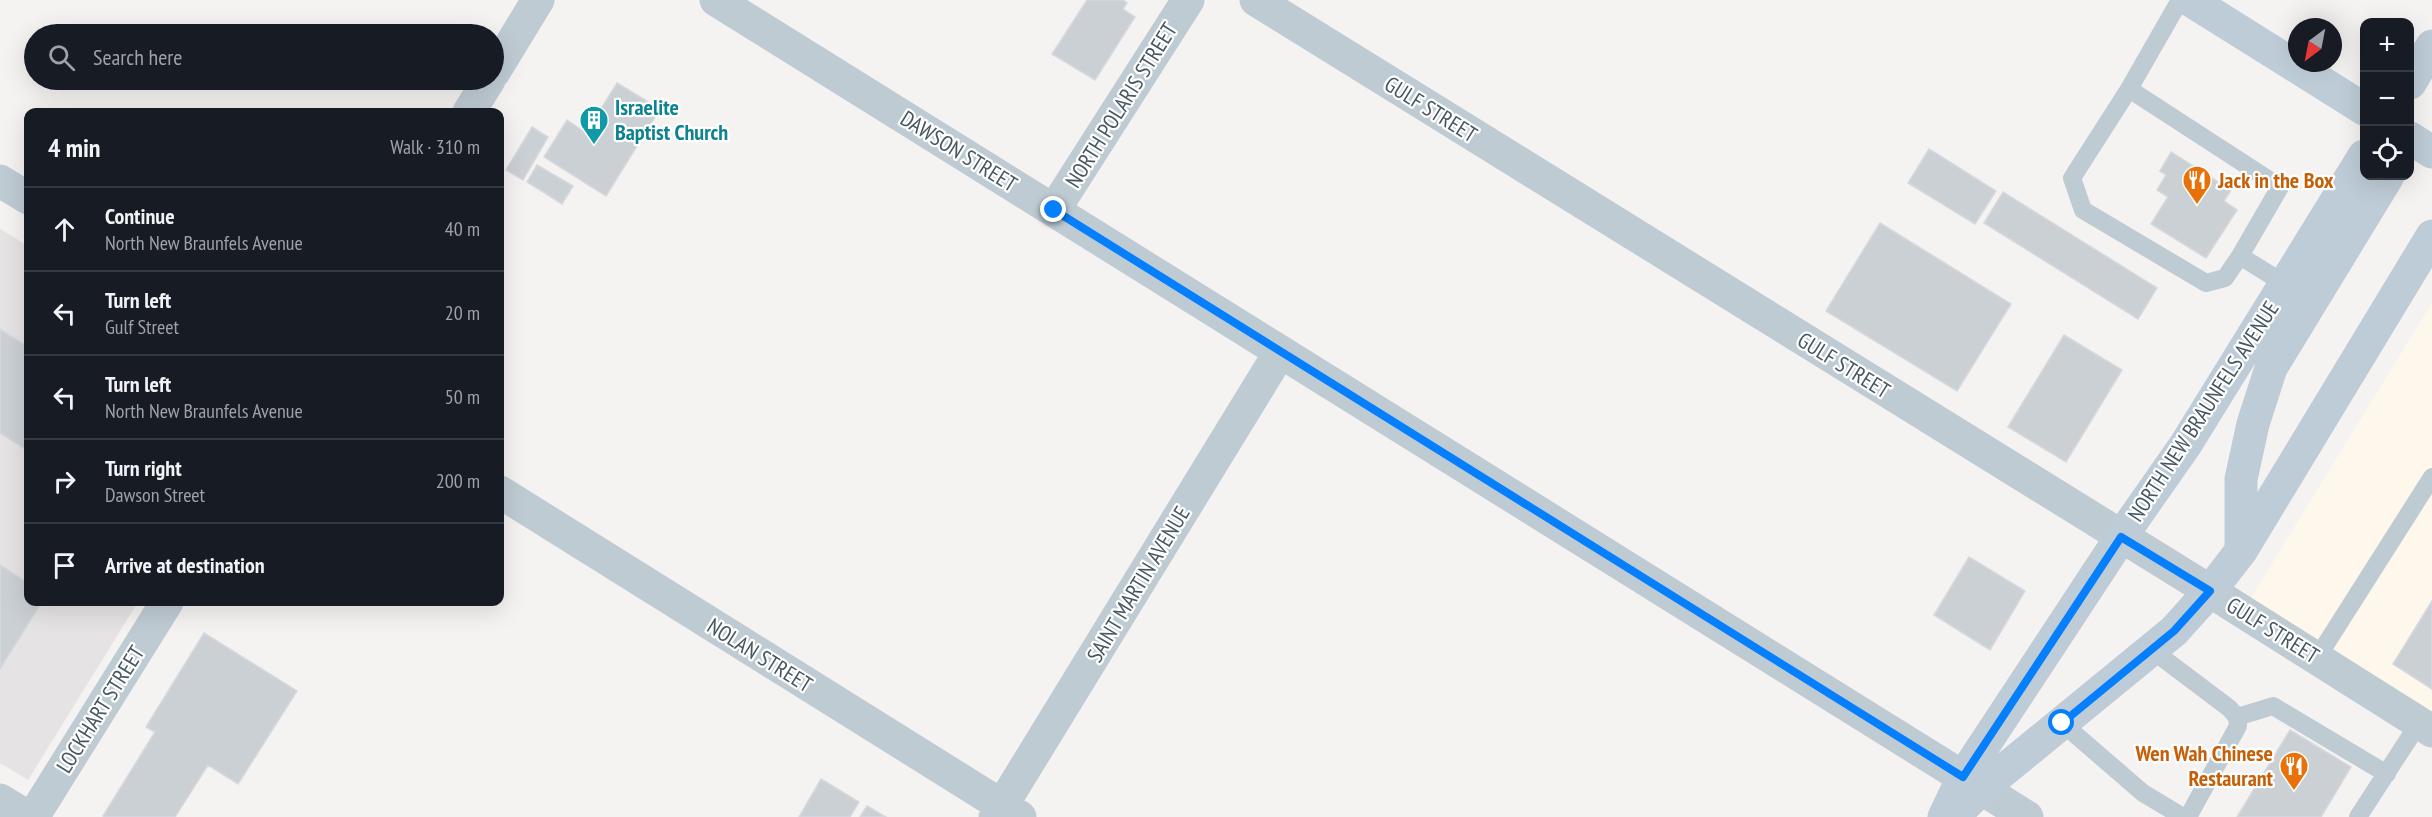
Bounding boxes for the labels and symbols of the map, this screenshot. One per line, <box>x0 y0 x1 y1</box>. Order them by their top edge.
street label: NORTH POLARIS STREET <box>1059 17 1183 193</box>
north arrow <box>2288 18 2342 72</box>
street label: GULF STREET <box>1380 70 1483 148</box>
place label: Israelite Baptist Church <box>615 93 728 146</box>
building icon: Israelite Baptist Church <box>578 104 610 146</box>
street label: DAWSON STREET <box>896 104 1023 198</box>
restaurant icon: Jack in the Box <box>2181 164 2213 206</box>
place label: Jack in the Box <box>2217 166 2334 194</box>
route end <box>1040 196 1066 222</box>
street label: NORTH NEW BRAUNFELS AVENUE <box>2121 296 2285 526</box>
street label: GULF STREET <box>1793 326 1896 404</box>
street label: SAINT MARTIN AVENUE <box>1080 501 1196 667</box>
street label: GULF STREET <box>2222 591 2325 669</box>
street label: NOLAN STREET <box>702 612 818 698</box>
street label: LOCKHART STREET <box>50 640 150 778</box>
route start <box>2048 709 2074 735</box>
place label: Wen Wah Chinese Restaurant <box>2134 739 2274 792</box>
restaurant icon: Wen Wah Chinese Restaurant <box>2278 750 2310 792</box>

